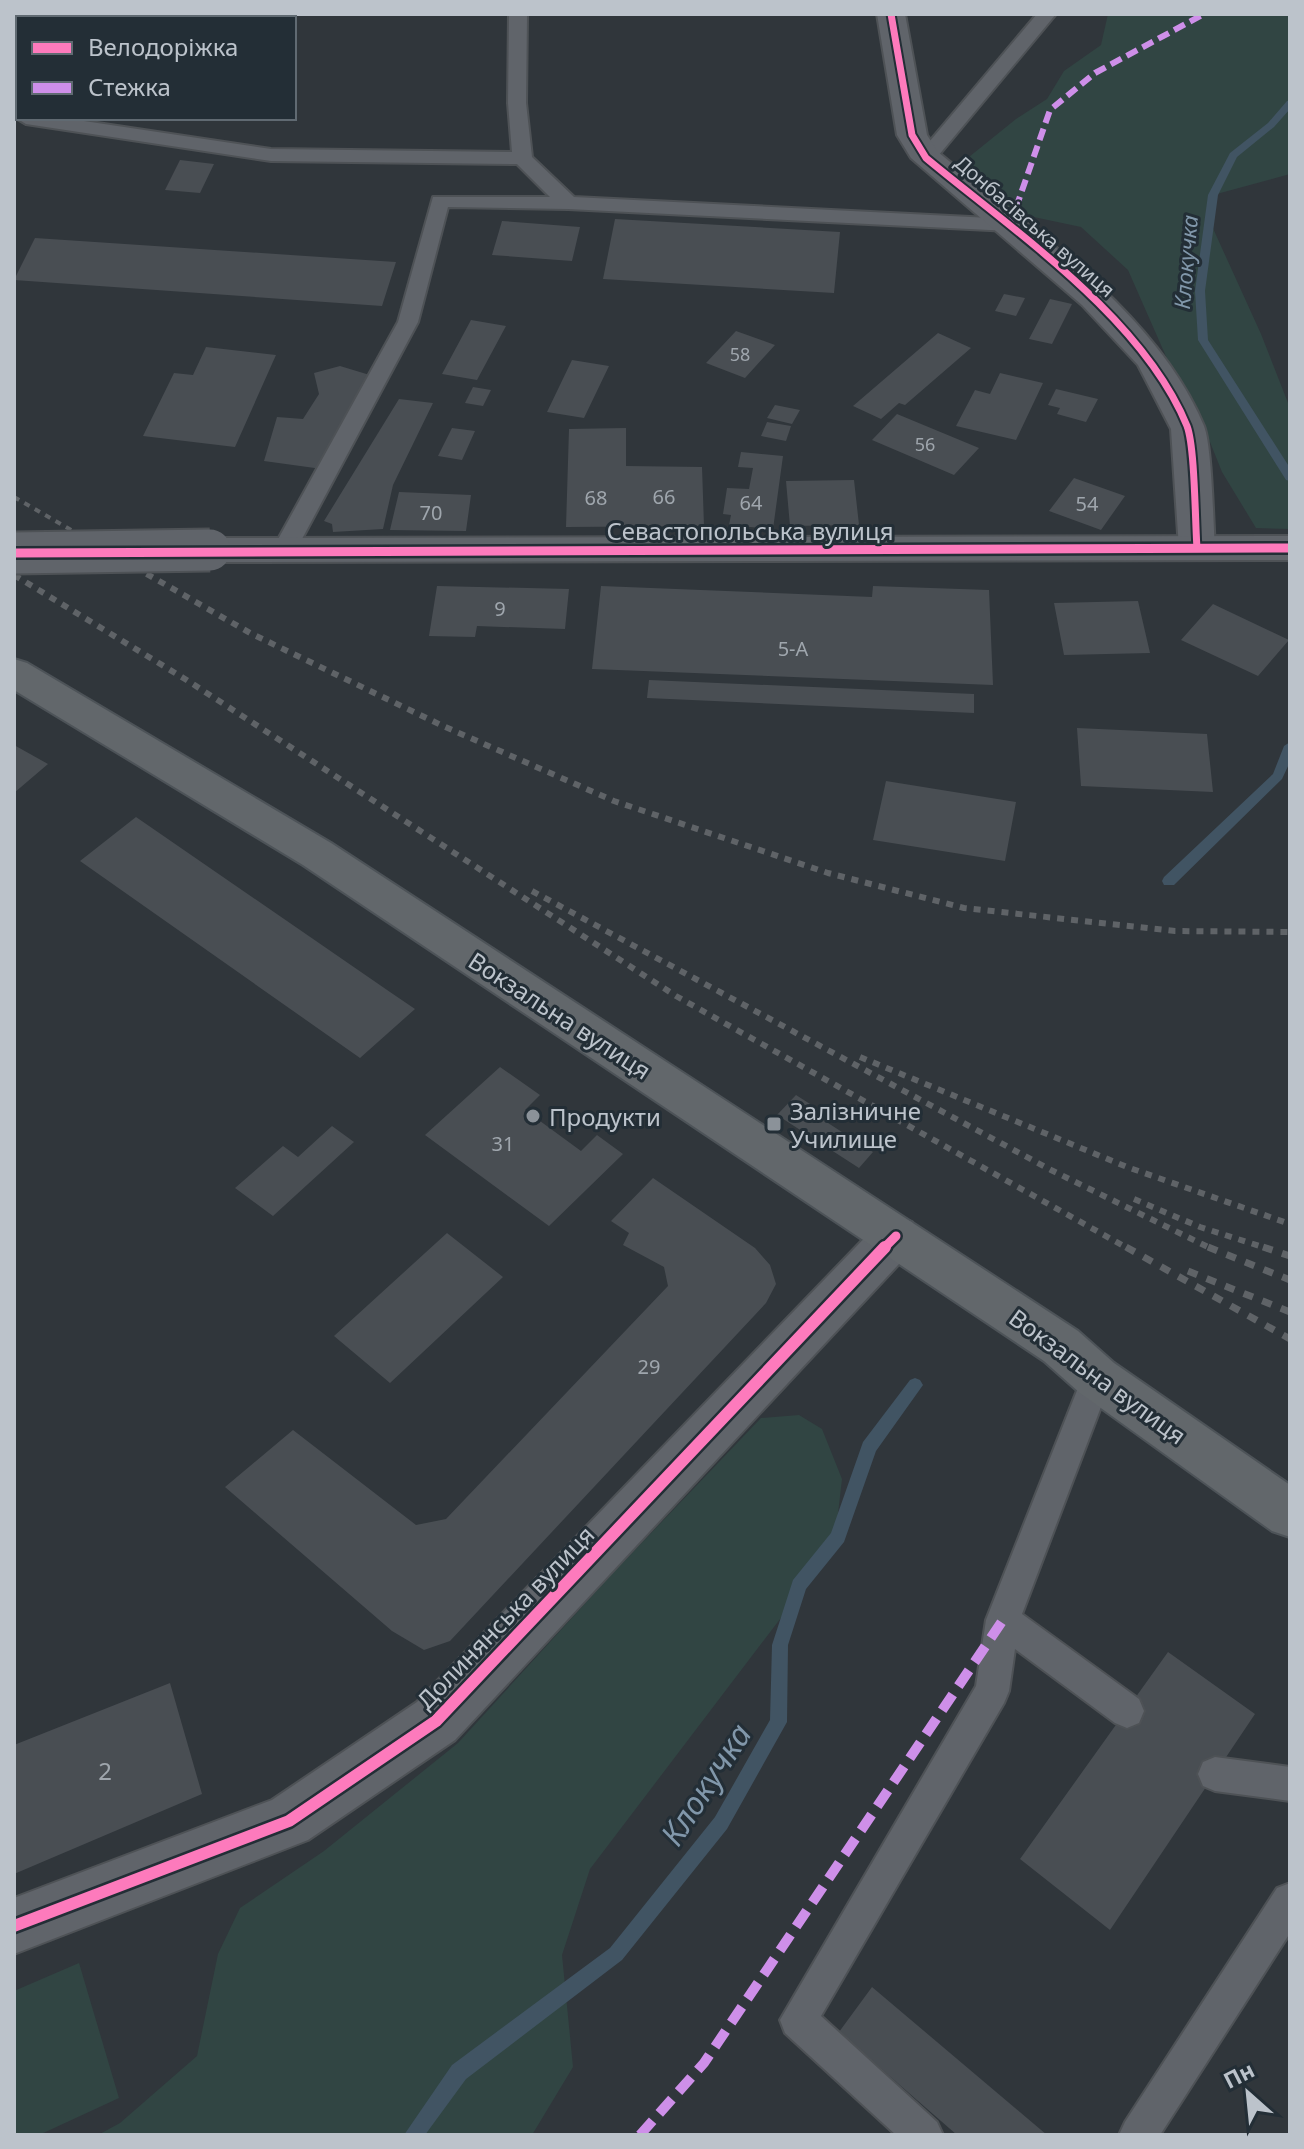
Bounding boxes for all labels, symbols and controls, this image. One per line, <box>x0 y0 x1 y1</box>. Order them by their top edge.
legend <box>16 16 296 120</box>
text: Велодоріжка <box>88 30 238 63</box>
text: Стежка <box>88 70 171 103</box>
street label: Донбасівська вулиця <box>949 149 1121 303</box>
water label: Клокучка <box>1166 214 1204 310</box>
house number: 58 <box>730 342 750 366</box>
house number: 56 <box>915 432 935 456</box>
house number: 66 <box>653 483 675 510</box>
house number: 68 <box>585 484 607 511</box>
house number: 64 <box>740 489 763 516</box>
house number: 54 <box>1076 490 1099 517</box>
house number: 70 <box>420 499 442 526</box>
street label: Севастопольська вулиця <box>606 514 894 547</box>
house number: 9 <box>494 595 506 622</box>
house number: 5-А <box>778 635 809 662</box>
street label: Вокзальна вулиця <box>463 944 657 1086</box>
place label: Залізничне Училище <box>790 1094 921 1155</box>
place label: Продукти <box>549 1100 661 1133</box>
marker: Продукти <box>524 1107 542 1125</box>
marker: Залізничне Училище <box>765 1115 783 1133</box>
house number: 31 <box>492 1130 514 1157</box>
street label: Вокзальна вулиця <box>1003 1301 1193 1451</box>
house number: 29 <box>638 1353 660 1380</box>
street label: Долинянська вулиця <box>409 1518 601 1716</box>
water label: Клокучка <box>650 1715 760 1853</box>
house number: 2 <box>98 1754 112 1787</box>
north arrow <box>1208 2053 1288 2133</box>
text: Пн <box>1218 2054 1259 2095</box>

